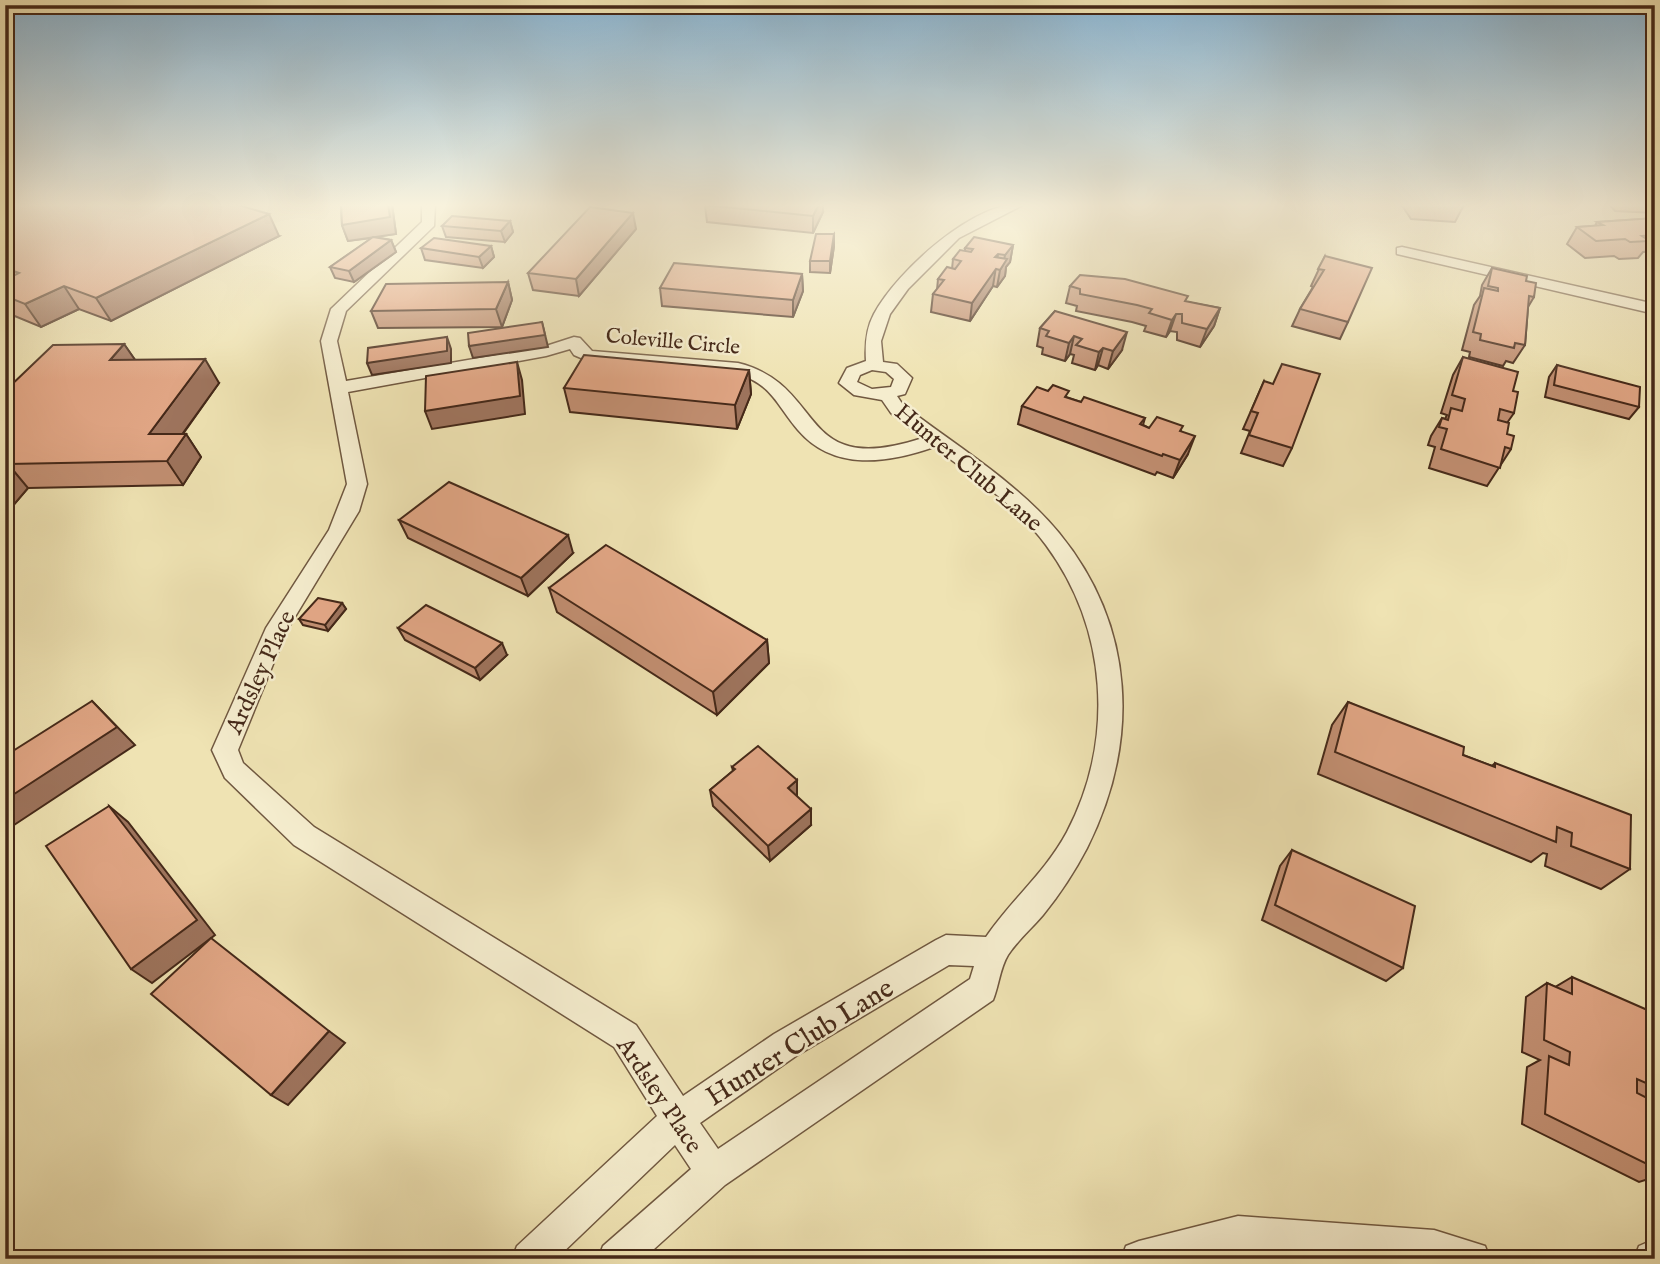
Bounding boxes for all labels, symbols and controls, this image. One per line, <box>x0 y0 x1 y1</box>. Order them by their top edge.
street label: Coleville Circle <box>605 323 741 362</box>
street label: Hunter Club Lane <box>888 397 1049 539</box>
street label: Ardsley Place <box>219 606 303 740</box>
street label: Hunter Club Lane <box>700 971 901 1115</box>
street label: Ardsley Place <box>608 1031 709 1160</box>

